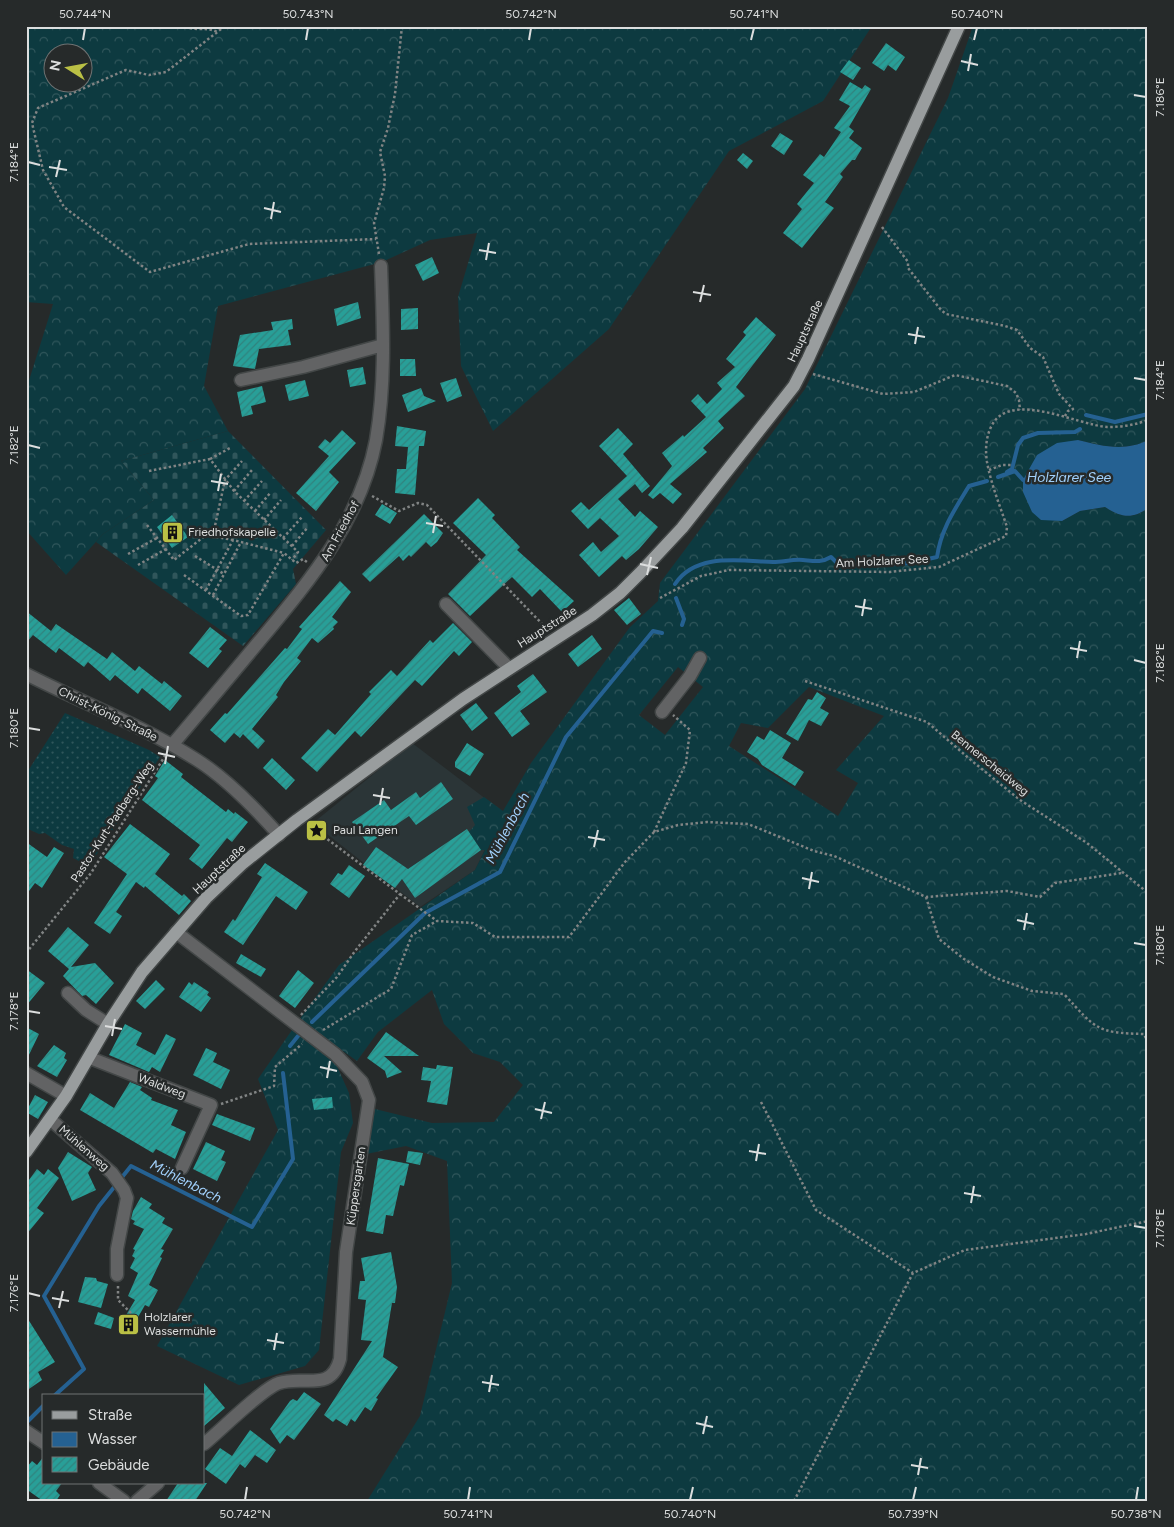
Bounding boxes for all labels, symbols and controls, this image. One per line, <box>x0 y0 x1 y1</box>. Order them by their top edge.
text: 50.744°N <box>59 7 111 21</box>
text: 50.743°N <box>282 7 334 21</box>
text: 50.742°N <box>505 7 557 21</box>
text: 50.741°N <box>729 7 779 21</box>
text: 50.740°N <box>951 7 1003 21</box>
north arrow <box>42 42 92 92</box>
text: N <box>46 59 65 73</box>
text: 7.186°E <box>1153 77 1167 117</box>
text: 7.184°E <box>7 142 21 182</box>
street label: Hauptstraße <box>784 297 826 364</box>
text: 7.184°E <box>1153 360 1167 400</box>
text: 7.182°E <box>7 425 21 465</box>
water label: Holzlarer See <box>1027 469 1112 486</box>
street label: Am Friedhof <box>318 498 362 563</box>
building icon: Friedhofskapelle <box>160 520 184 544</box>
place label: Friedhofskapelle <box>188 525 276 539</box>
street label: Am Holzlarer See <box>835 552 929 570</box>
street label: Hauptstraße <box>515 603 580 651</box>
text: 7.182°E <box>1153 643 1167 683</box>
street label: Christ-König-Straße <box>56 684 160 744</box>
text: 7.180°E <box>7 708 21 748</box>
street label: Bennerscheidweg <box>948 727 1032 799</box>
street label: Pastor-Kurt-Padberg-Weg <box>68 759 156 885</box>
water label: Mühlenbach <box>482 790 533 867</box>
place icon: Paul Langen <box>305 818 329 842</box>
place label: Paul Langen <box>333 823 398 837</box>
street label: Hauptstraße <box>190 841 249 897</box>
text: 7.180°E <box>1153 925 1167 965</box>
text: 7.178°E <box>7 991 21 1031</box>
street label: Waldweg <box>136 1071 188 1101</box>
street label: Mühlenweg <box>56 1122 112 1174</box>
street label: Küppersgarten <box>344 1145 368 1226</box>
water label: Mühlenbach <box>147 1156 225 1207</box>
text: 7.178°E <box>1153 1208 1167 1248</box>
text: 7.176°E <box>7 1274 21 1312</box>
place label: Holzlarer Wassermühle <box>144 1310 216 1338</box>
building icon: Holzlarer Wassermühle <box>116 1312 140 1336</box>
legend <box>42 1394 205 1484</box>
text: Straße <box>88 1406 132 1424</box>
text: Wasser <box>88 1430 137 1448</box>
text: Gebäude <box>88 1456 149 1474</box>
text: 50.742°N <box>219 1507 271 1521</box>
text: 50.741°N <box>443 1507 493 1521</box>
text: 50.740°N <box>664 1507 716 1521</box>
text: 50.739°N <box>888 1507 938 1521</box>
text: 50.738°N <box>1110 1507 1162 1521</box>

